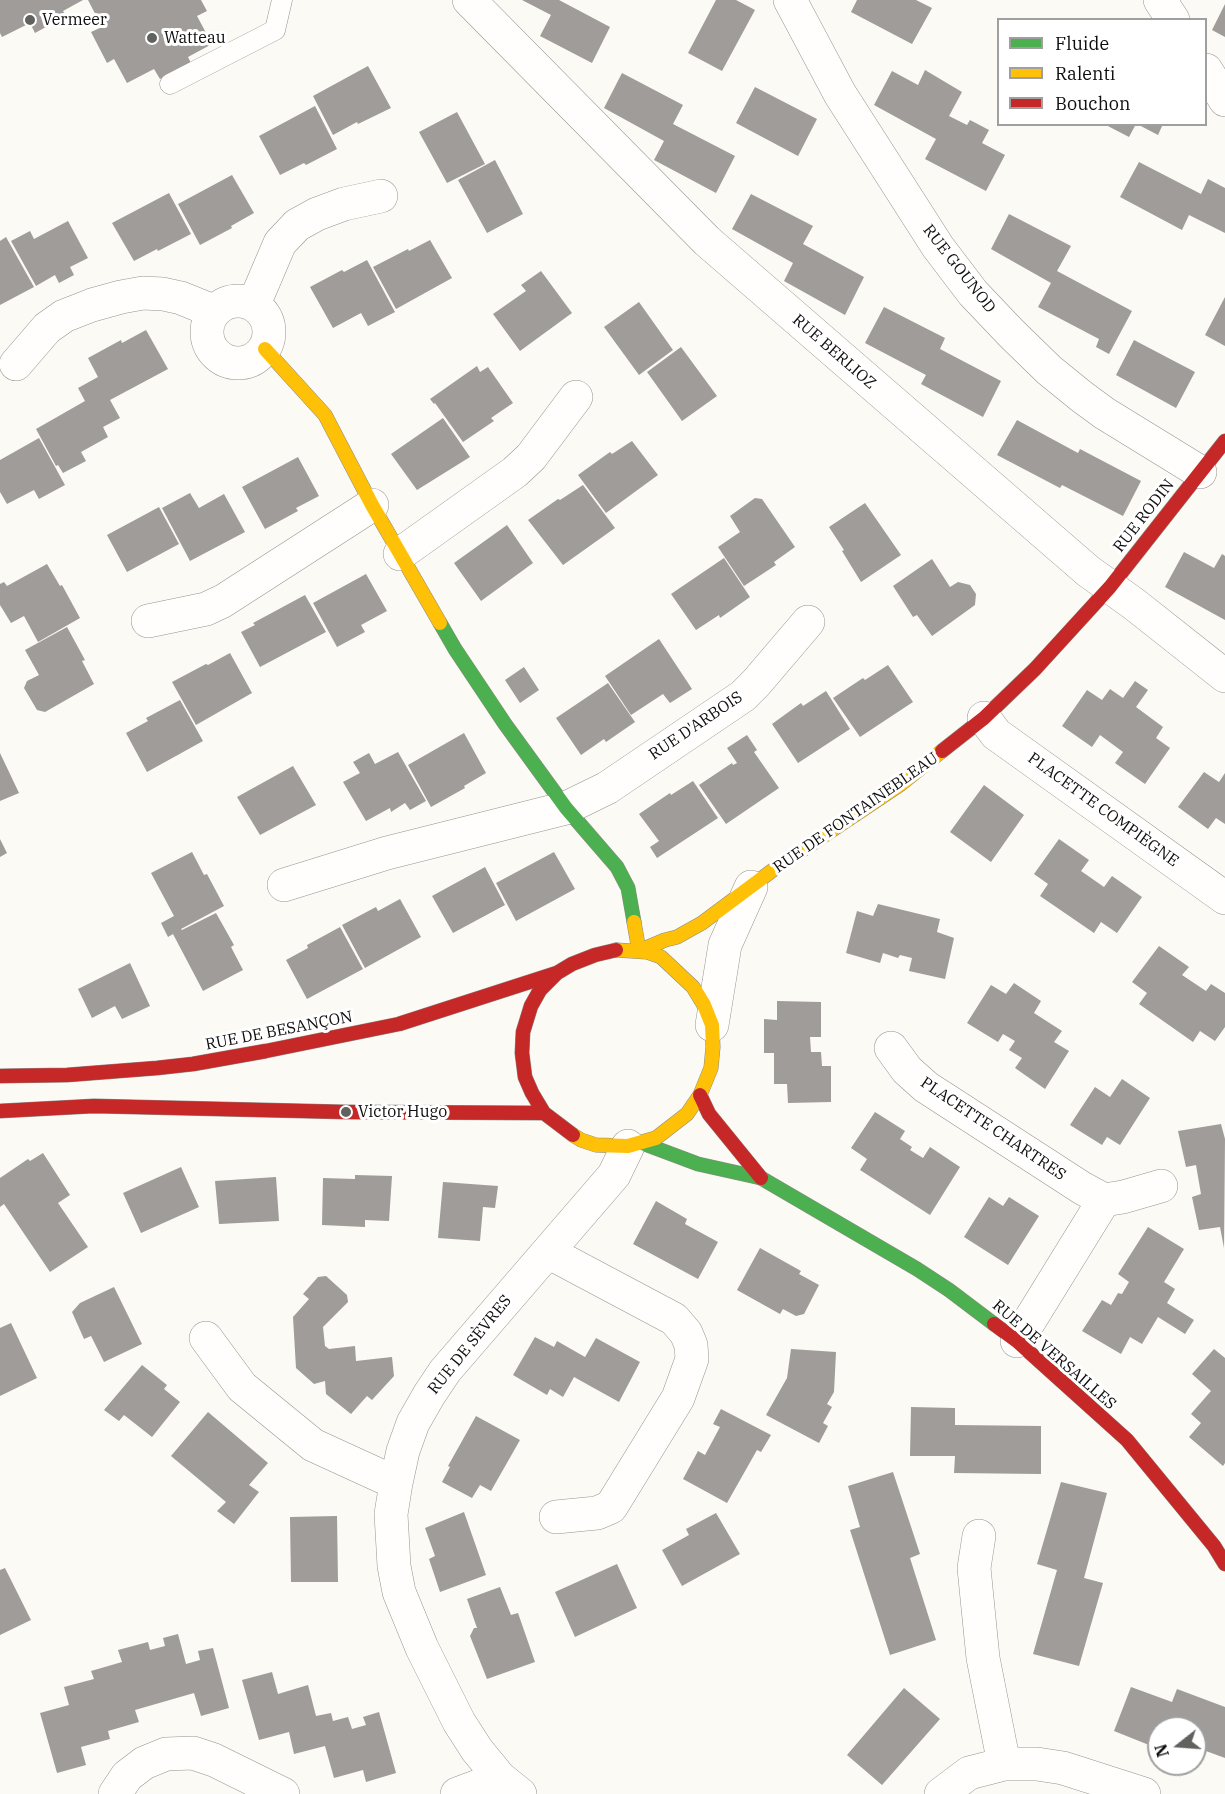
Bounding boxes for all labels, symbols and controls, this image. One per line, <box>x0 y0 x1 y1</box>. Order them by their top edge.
place label: Vermeer <box>42 10 107 30</box>
marker: Vermeer <box>23 13 37 27</box>
legend <box>997 18 1207 126</box>
place label: Watteau <box>164 28 226 48</box>
marker: Watteau <box>145 31 159 45</box>
text: Fluide <box>1055 32 1109 55</box>
text: Ralenti <box>1055 62 1116 85</box>
text: Bouchon <box>1055 92 1131 115</box>
street label: RUE GOUNOD <box>919 221 999 317</box>
street label: RUE BERLIOZ <box>788 310 880 394</box>
street label: RUE RODIN <box>1109 476 1179 556</box>
street label: RUE D'ARBOIS <box>646 688 746 764</box>
street label: RUE DE FONTAINEBLEAU <box>770 749 942 877</box>
street label: PLACETTE COMPIÈGNE <box>1024 749 1182 871</box>
street label: RUE DE BESANÇON <box>204 1007 354 1055</box>
street label: PLACETTE CHARTRES <box>917 1073 1069 1185</box>
place label: Victor Hugo <box>358 1102 447 1122</box>
marker: Victor Hugo <box>339 1105 353 1119</box>
street label: RUE DE SÈVRES <box>424 1292 516 1398</box>
street label: RUE DE VERSAILLES <box>988 1296 1120 1414</box>
north arrow <box>1147 1716 1207 1776</box>
text: N <box>1150 1742 1173 1760</box>

